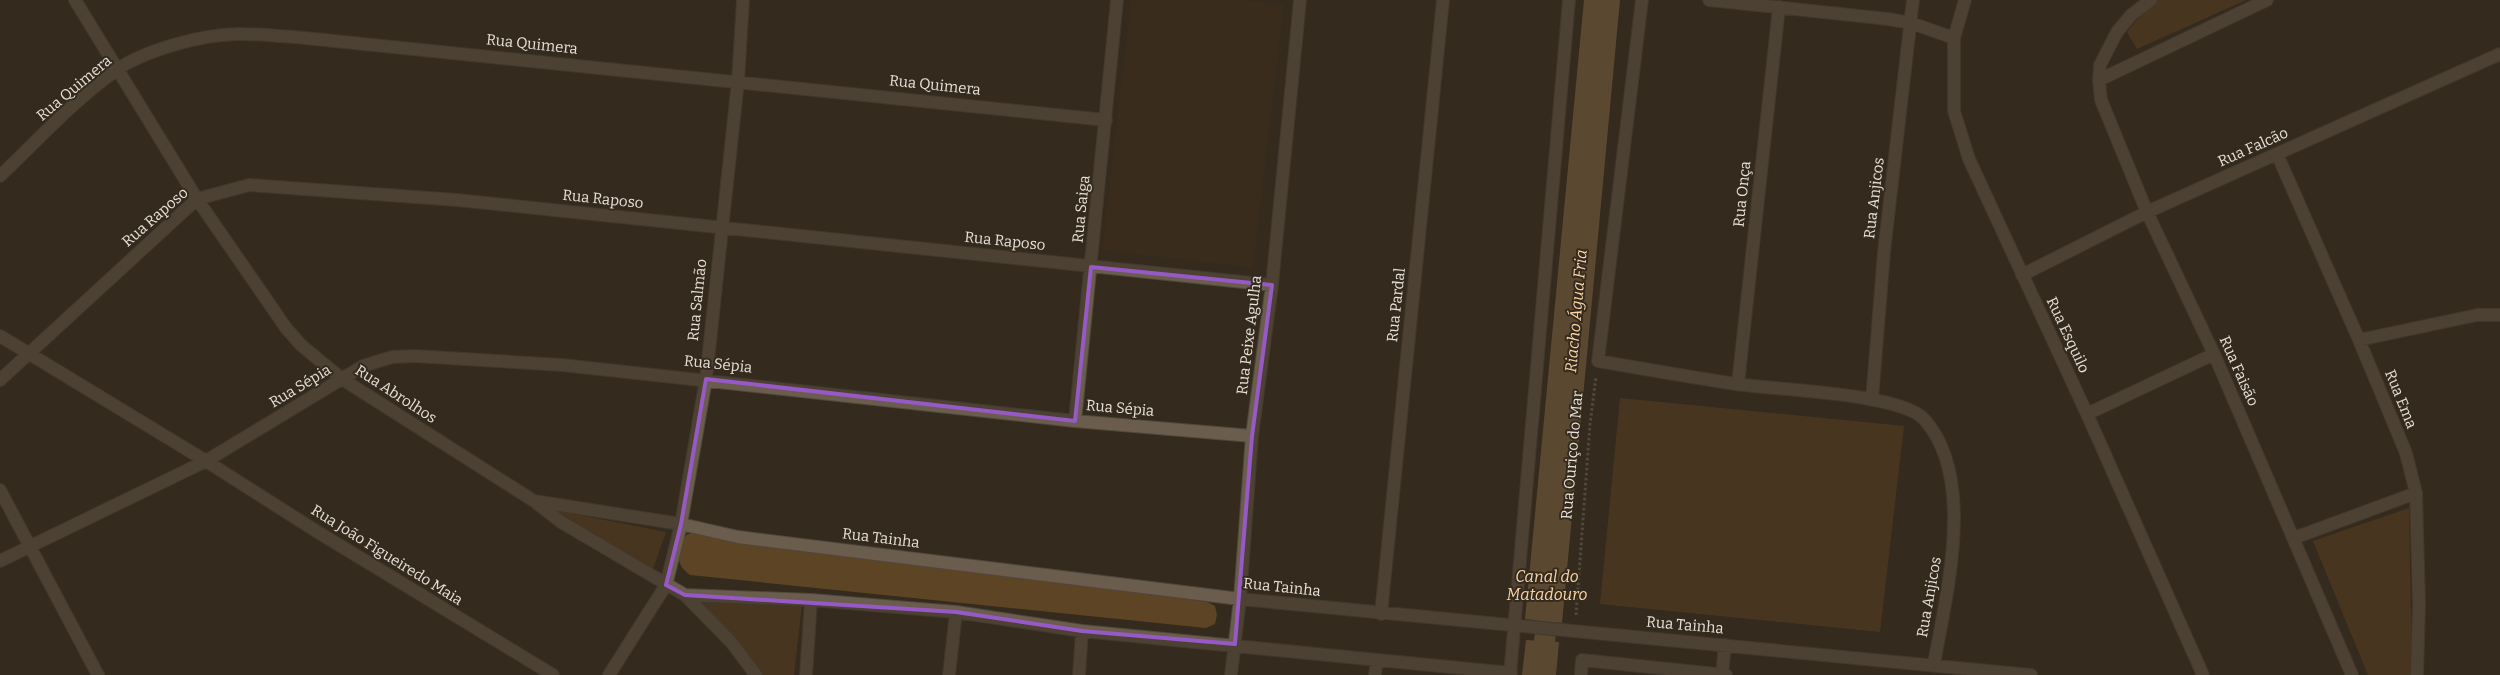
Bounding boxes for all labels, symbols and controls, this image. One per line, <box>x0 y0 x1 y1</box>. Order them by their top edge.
street label: Rua Quimera <box>485 30 579 58</box>
street label: Rua Quimera <box>33 52 115 124</box>
street label: Rua Quimera <box>888 71 982 99</box>
street label: Rua Falcão <box>2215 124 2291 170</box>
street label: Rua Anjicos <box>1860 156 1888 240</box>
street label: Rua Onça <box>1730 160 1754 228</box>
street label: Rua Saiga <box>1069 174 1093 244</box>
street label: Rua Raposo <box>118 184 192 250</box>
street label: Rua Raposo <box>562 186 644 212</box>
street label: Rua Raposo <box>964 228 1046 254</box>
water label: Riacho Água Fria <box>1560 249 1591 373</box>
street label: Rua Salmão <box>684 258 710 342</box>
street label: Rua Pardal <box>1383 267 1409 343</box>
street label: Rua Peixe Agulha <box>1233 274 1265 396</box>
street label: Rua Esquilo <box>2043 294 2093 376</box>
street label: Rua Faisão <box>2216 333 2262 409</box>
street label: Rua Sépia <box>683 351 753 377</box>
street label: Rua Sépia <box>266 361 334 411</box>
street label: Rua Abrolhos <box>352 361 440 427</box>
street label: Rua Ema <box>2381 367 2421 431</box>
street label: Rua Ouriço do Mar <box>1557 390 1587 520</box>
street label: Rua Sépia <box>1085 396 1155 420</box>
street label: Rua João Figueiredo Maia <box>308 501 466 609</box>
street label: Rua Tainha <box>841 524 921 552</box>
street label: Rua Anjicos <box>1913 555 1945 639</box>
water label: Canal do Matadouro <box>1507 567 1588 604</box>
street label: Rua Tainha <box>1242 574 1322 600</box>
street label: Rua Tainha <box>1645 613 1725 637</box>

